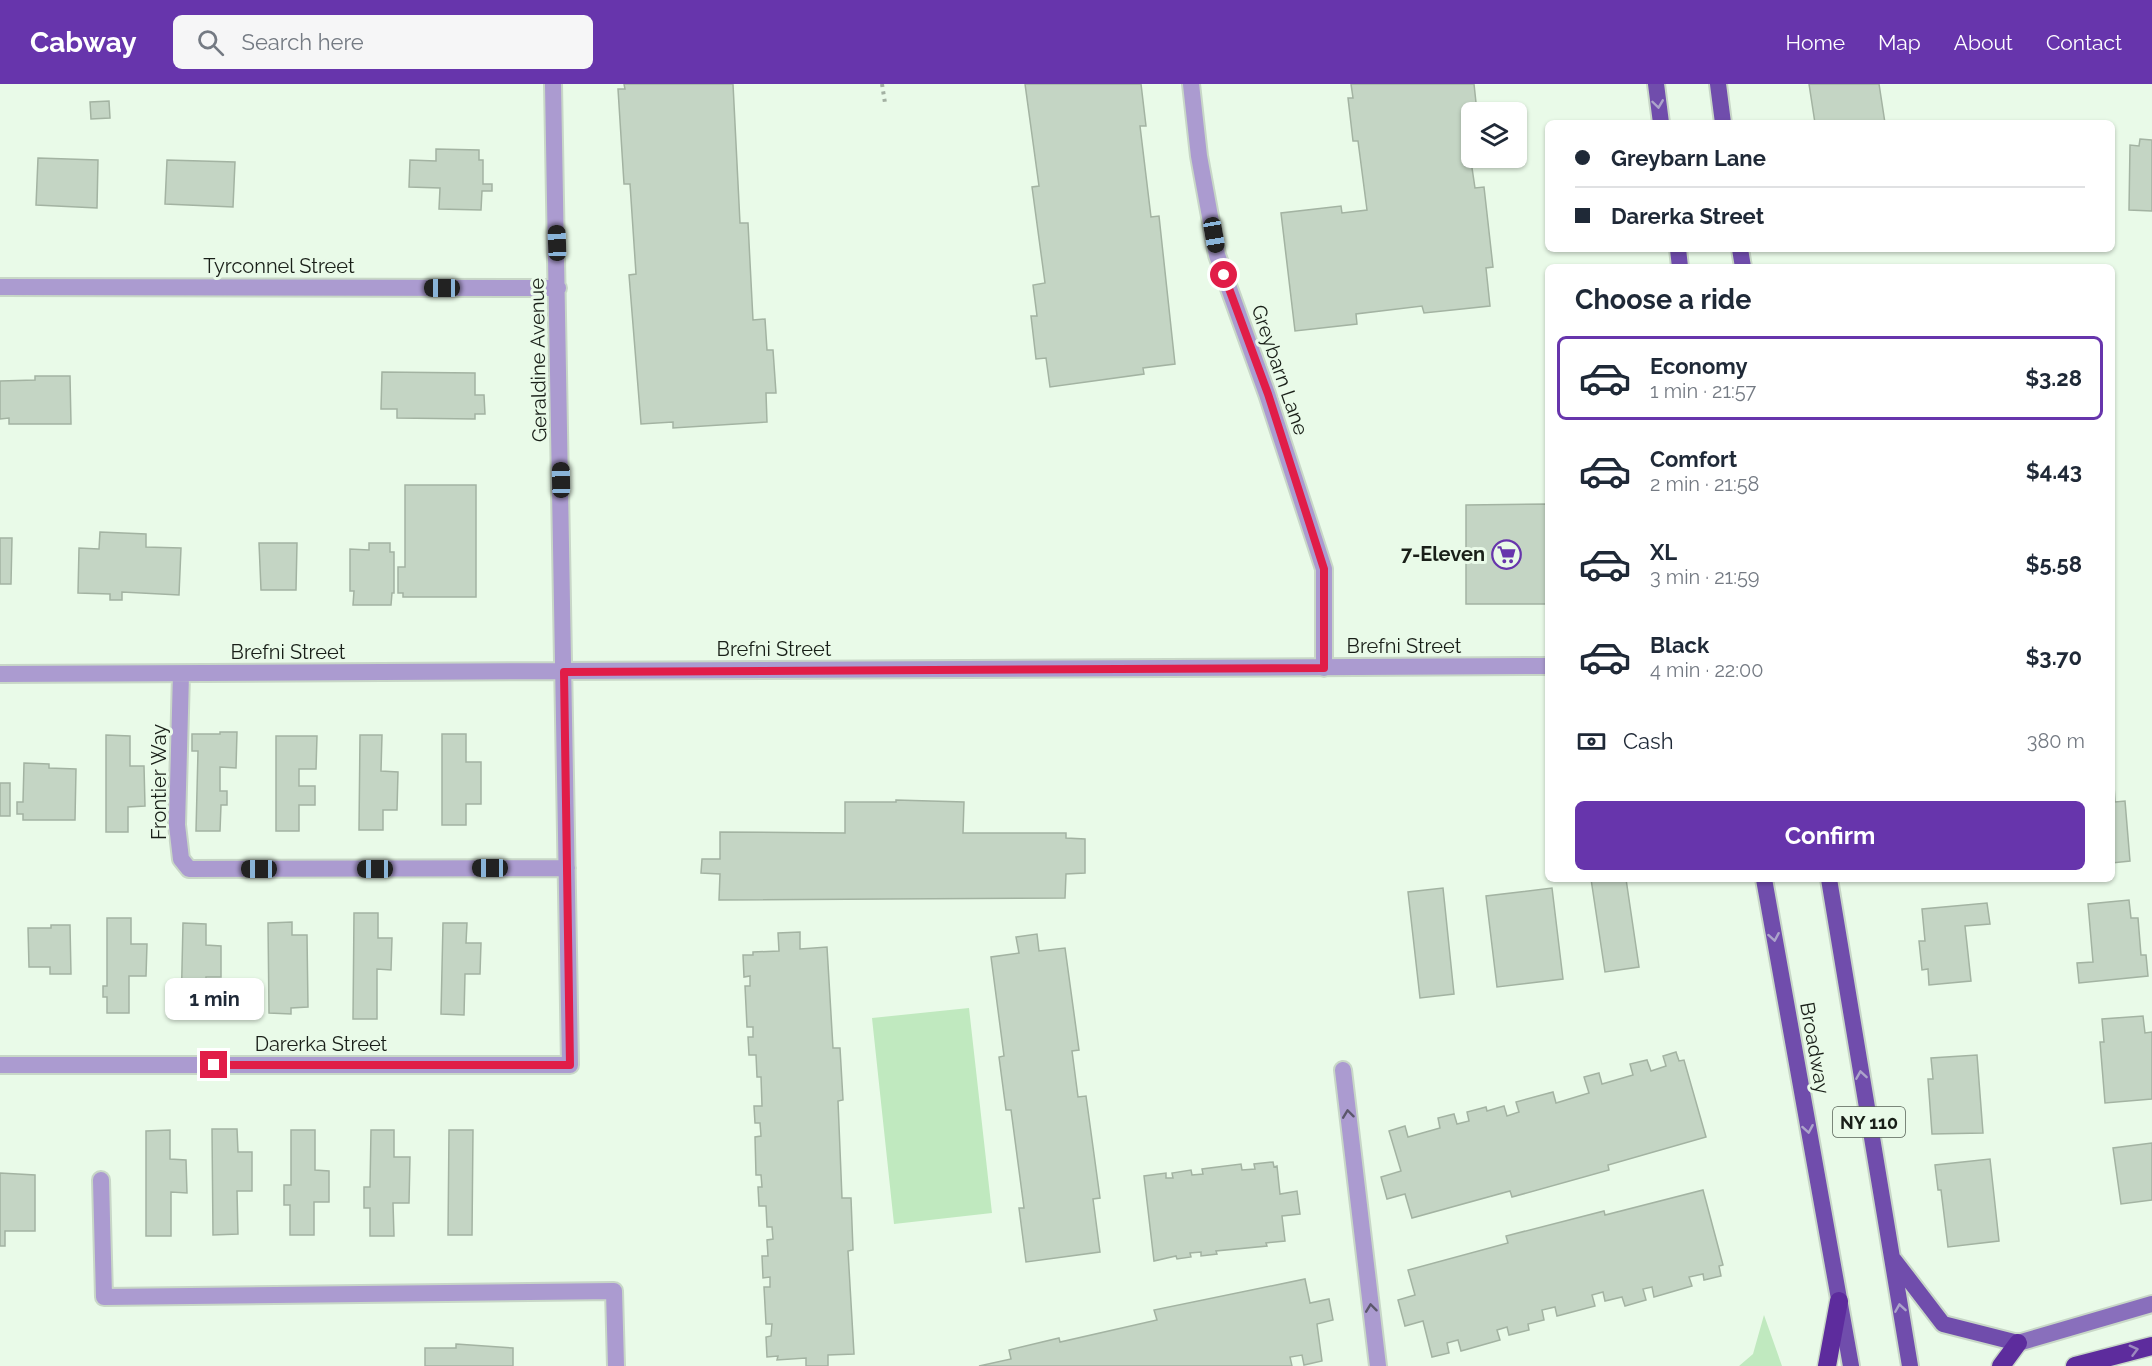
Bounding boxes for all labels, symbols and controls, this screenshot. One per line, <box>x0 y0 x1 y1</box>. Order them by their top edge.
search box <box>173 15 593 69</box>
text: Cabway <box>30 26 137 59</box>
icon: search <box>194 26 227 59</box>
text: Search here <box>242 29 364 55</box>
text: Home <box>1786 30 1845 55</box>
text: Map <box>1878 30 1921 55</box>
text: About <box>1954 30 2013 55</box>
text: Contact <box>2046 30 2122 55</box>
one-way arrow <box>1652 99 1664 108</box>
map controls <box>1461 102 1527 168</box>
button: layers <box>1461 102 1527 168</box>
text: Greybarn Lane <box>1611 145 1766 171</box>
text: Darerka Street <box>1611 203 1764 229</box>
car <box>1202 216 1226 254</box>
car <box>547 225 567 261</box>
street label: Tyrconnel Street <box>203 254 355 278</box>
route start <box>1210 261 1237 288</box>
street label: Geraldine Avenue <box>525 277 551 442</box>
car <box>424 279 460 297</box>
text: Choose a ride <box>1575 284 1751 315</box>
street label: Greybarn Lane <box>1246 302 1314 439</box>
icon: car <box>1578 351 1632 405</box>
text: Economy <box>1650 353 1748 379</box>
text: $3.28 <box>2025 365 2082 391</box>
text: 1 min · 21:57 <box>1650 379 1756 403</box>
icon: car <box>1578 444 1632 498</box>
text: Comfort <box>1650 446 1737 472</box>
text: $4.43 <box>2026 458 2082 484</box>
car <box>552 462 570 498</box>
text: 2 min · 21:58 <box>1650 472 1759 496</box>
icon: car <box>1578 537 1632 591</box>
supermarket icon: 7-Eleven <box>1490 538 1522 570</box>
text: XL <box>1650 539 1677 565</box>
place label: 7-Eleven <box>1401 542 1485 566</box>
text: $5.58 <box>2025 551 2082 577</box>
text: 3 min · 21:59 <box>1650 565 1760 589</box>
icon: car <box>1578 630 1632 684</box>
text: Black <box>1650 632 1709 658</box>
street label: Brefni Street <box>1347 634 1462 658</box>
street label: Brefni Street <box>717 637 832 661</box>
street label: Brefni Street <box>231 640 346 664</box>
text: $3.70 <box>2026 644 2082 670</box>
text: 4 min · 22:00 <box>1650 658 1763 682</box>
street label: Frontier Way <box>147 724 171 840</box>
icon: cash <box>1575 725 1608 758</box>
text: Cash <box>1623 728 1674 754</box>
text: 380 m <box>2027 729 2085 753</box>
button: Confirm <box>1575 801 2085 870</box>
car <box>472 859 508 877</box>
car <box>241 860 277 878</box>
car <box>357 860 393 878</box>
one-way arrow <box>1767 932 1779 941</box>
callout: 1 min <box>164 978 264 1020</box>
text: 1 min <box>189 987 240 1011</box>
street label: Broadway <box>1795 1000 1835 1096</box>
street label: Darerka Street <box>255 1032 388 1056</box>
route end <box>200 1051 227 1078</box>
one-way arrow <box>1856 1070 1868 1079</box>
road number: NY 110 <box>1833 1107 1905 1137</box>
one-way arrow <box>1343 1110 1355 1119</box>
one-way arrow <box>1801 1123 1814 1133</box>
one-way arrow <box>1366 1303 1378 1312</box>
one-way arrow <box>1895 1304 1907 1313</box>
one-way arrow <box>2129 1345 2139 1358</box>

